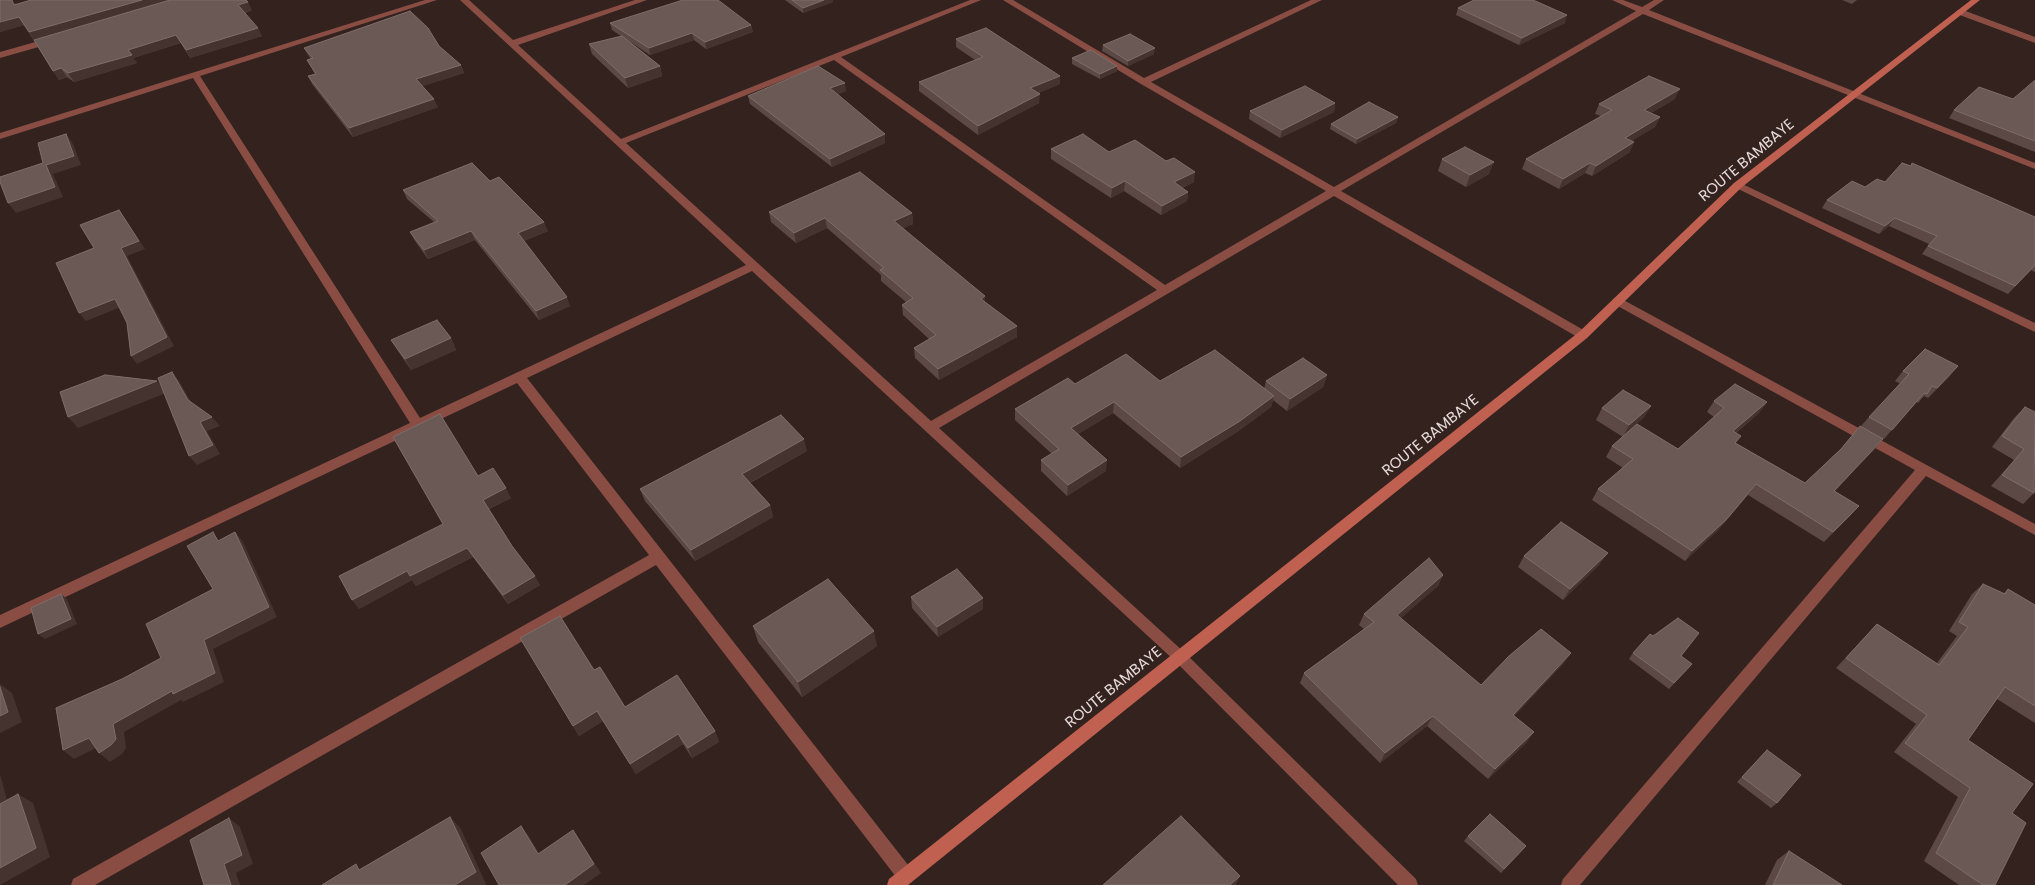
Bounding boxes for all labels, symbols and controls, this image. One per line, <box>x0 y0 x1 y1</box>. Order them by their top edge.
street label: ROUTE BAMBAYE <box>1696 116 1798 206</box>
street label: ROUTE BAMBAYE <box>1379 392 1483 480</box>
street label: ROUTE BAMBAYE <box>1062 644 1166 732</box>

